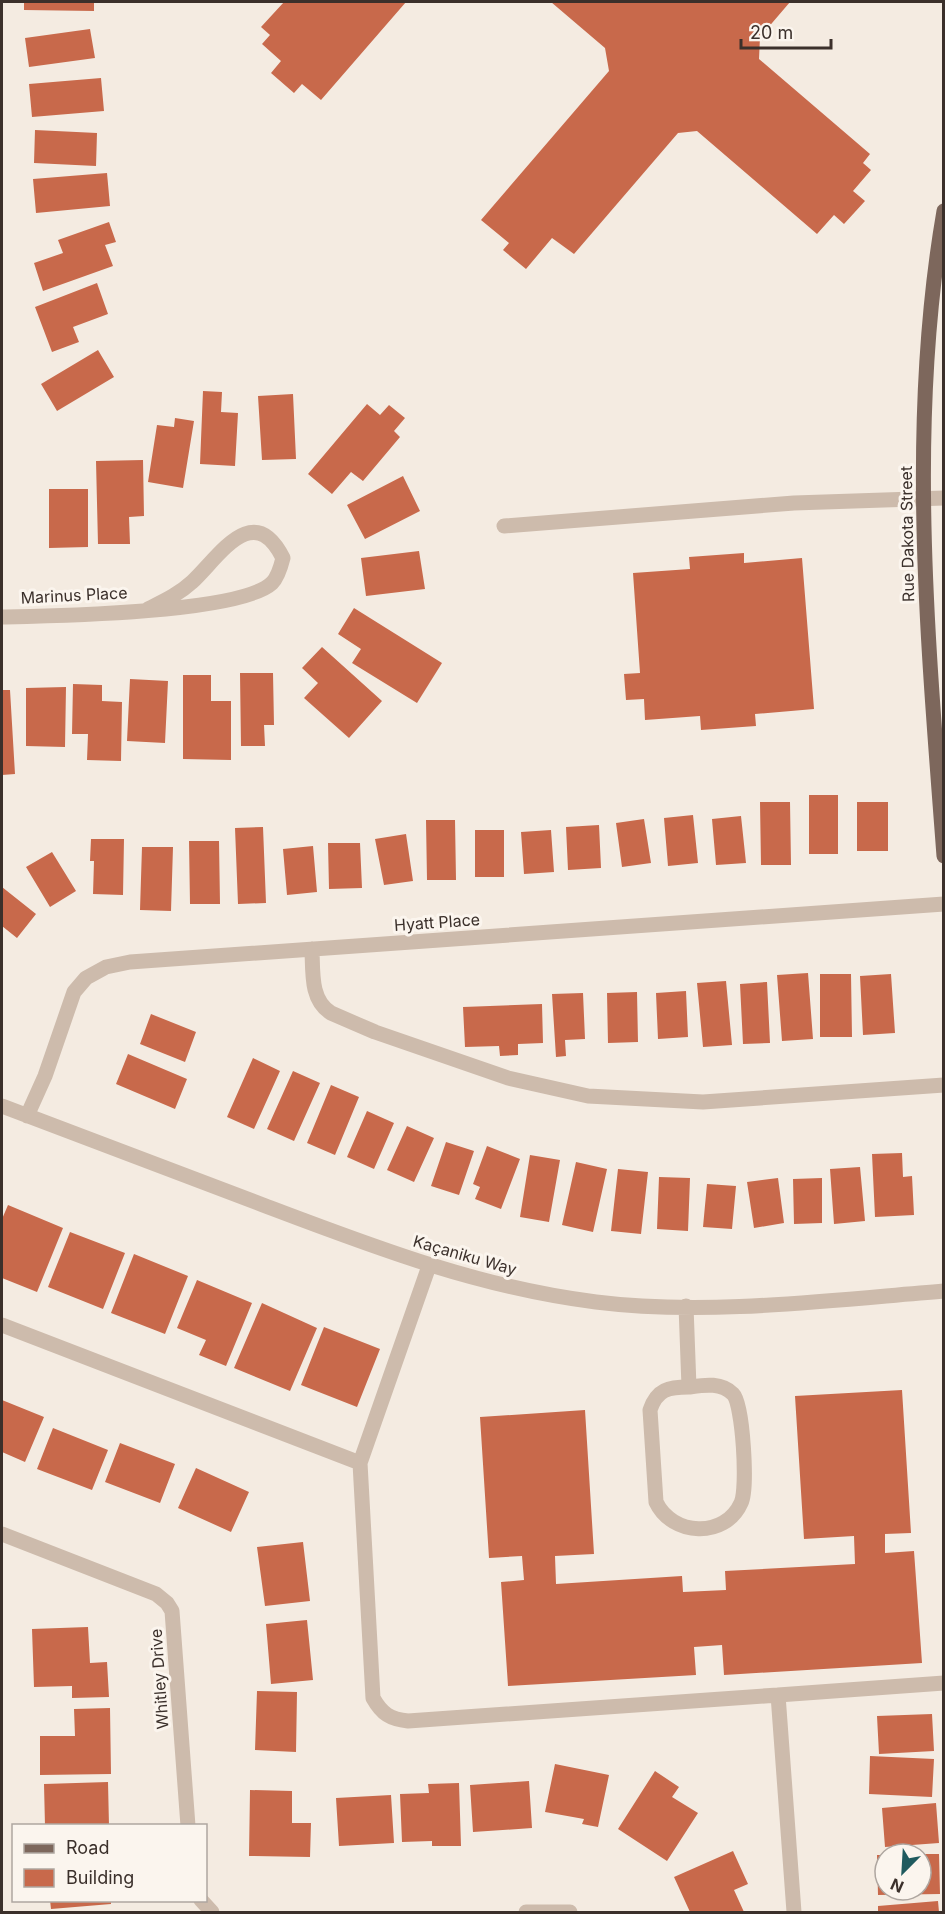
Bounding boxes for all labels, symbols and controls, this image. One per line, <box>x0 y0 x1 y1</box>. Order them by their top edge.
scale bar <box>741 12 831 50</box>
text: 20 m <box>750 22 793 43</box>
street label: Rue Dakota Street <box>896 466 918 602</box>
street label: Marinus Place <box>20 582 128 608</box>
street label: Hyatt Place <box>393 909 481 935</box>
street label: Kaçaniku Way <box>411 1231 519 1279</box>
street label: Whitley Drive <box>146 1628 172 1730</box>
legend <box>12 1824 207 1902</box>
text: Road <box>66 1837 109 1858</box>
north arrow <box>873 1842 933 1902</box>
text: Building <box>66 1867 134 1888</box>
text: N <box>887 1874 907 1897</box>

